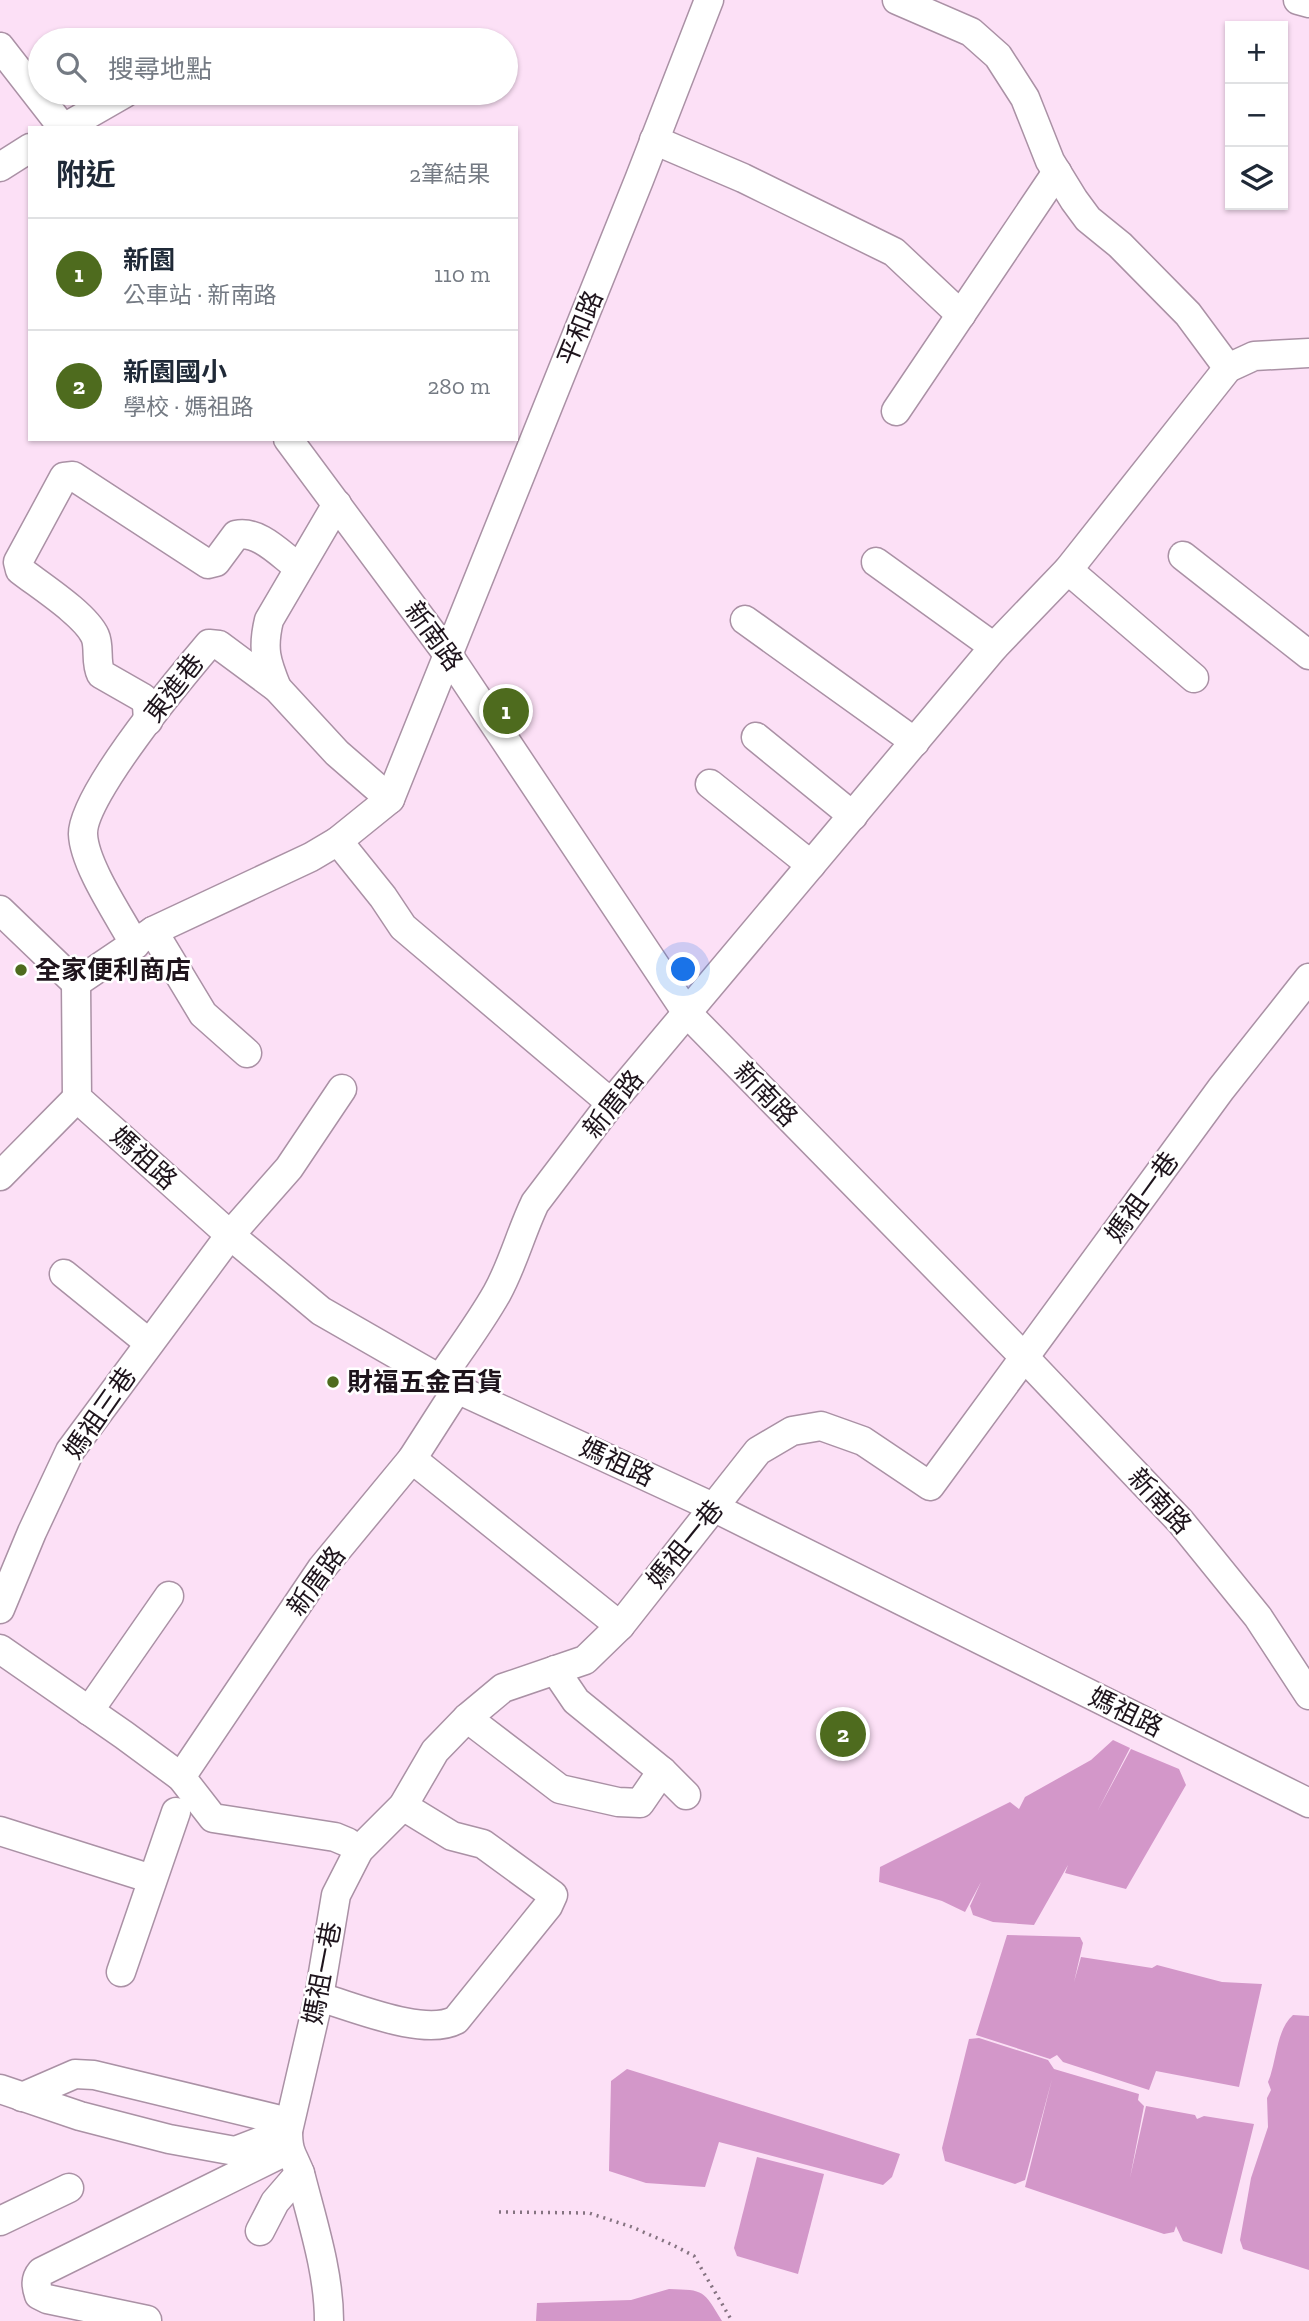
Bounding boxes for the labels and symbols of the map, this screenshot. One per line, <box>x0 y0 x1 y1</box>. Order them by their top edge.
street label: 平和路 <box>551 286 609 370</box>
street label: 新南路 <box>398 595 470 677</box>
street label: 東進巷 <box>137 647 211 729</box>
pin: 1 <box>483 685 529 737</box>
your location <box>666 952 700 986</box>
place label: 全家便利商店 <box>35 954 191 986</box>
marker: 全家便利商店 <box>13 962 29 978</box>
street label: 新南路 <box>727 1055 805 1133</box>
street label: 新厝路 <box>576 1064 650 1144</box>
street label: 媽祖路 <box>104 1120 184 1196</box>
street label: 媽祖一巷 <box>1098 1146 1186 1248</box>
street label: 媽祖三巷 <box>57 1361 143 1465</box>
place label: 財福五金百貨 <box>347 1366 503 1398</box>
marker: 財福五金百貨 <box>325 1374 341 1390</box>
street label: 媽祖路 <box>575 1431 659 1493</box>
street label: 新南路 <box>1122 1462 1198 1540</box>
street label: 媽祖一巷 <box>640 1494 730 1594</box>
street label: 新厝路 <box>280 1540 352 1622</box>
street label: 媽祖路 <box>1084 1681 1168 1743</box>
pin: 2 <box>820 1708 866 1760</box>
street label: 媽祖一巷 <box>296 1919 348 2027</box>

